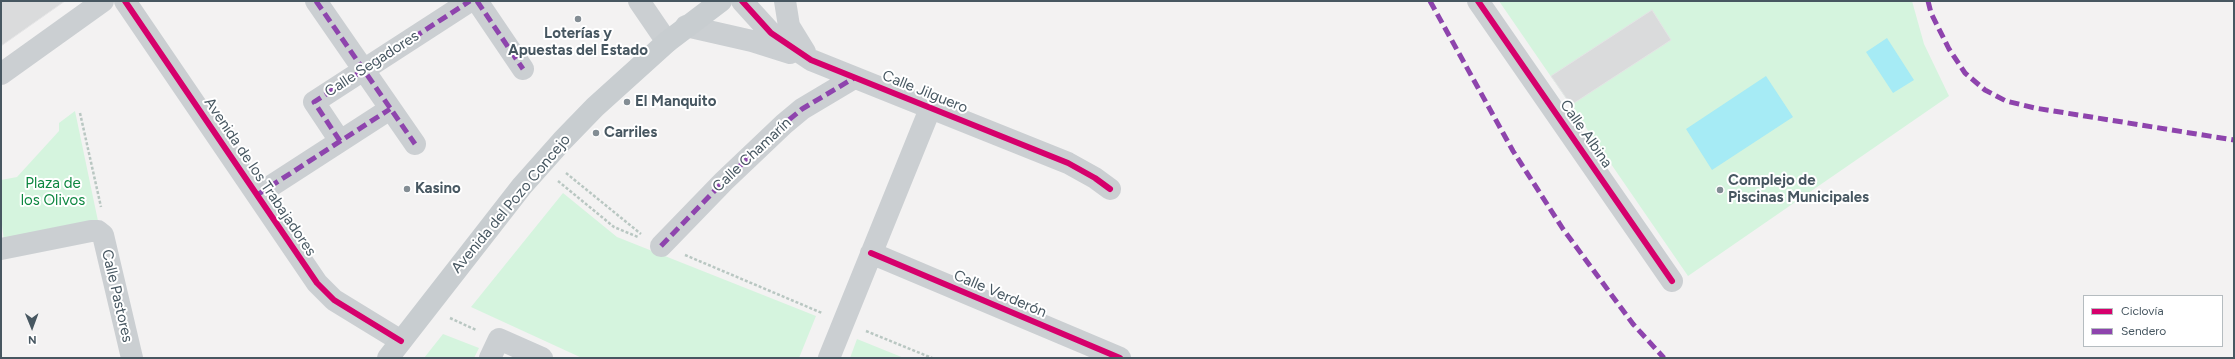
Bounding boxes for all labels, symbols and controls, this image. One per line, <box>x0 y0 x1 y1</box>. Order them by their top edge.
marker: Loterías y Apuestas del Estado <box>573 14 583 24</box>
place label: Loterías y Apuestas del Estado <box>508 25 648 60</box>
street label: Calle Segadores <box>322 27 422 101</box>
street label: Calle Jilguero <box>880 67 970 117</box>
place label: El Manquito <box>635 93 716 111</box>
street label: Avenida de los Trabajadores <box>200 94 320 260</box>
marker: El Manquito <box>622 97 632 107</box>
street label: Calle Albina <box>1556 97 1616 171</box>
street label: Calle Chamarín <box>709 114 795 196</box>
place label: Carriles <box>604 124 657 142</box>
marker: Carriles <box>591 128 601 138</box>
street label: Avenida del Pozo Concejo <box>448 131 574 277</box>
place label: Complejo de Piscinas Municipales <box>1728 172 1869 207</box>
park label: Plaza de los Olivos <box>21 175 85 210</box>
place label: Kasino <box>415 180 461 198</box>
marker: Kasino <box>402 184 412 194</box>
marker: Complejo de Piscinas Municipales <box>1715 185 1725 195</box>
street label: Calle Pastores <box>98 248 136 344</box>
street label: Calle Verderón <box>951 266 1049 322</box>
legend <box>2083 295 2223 347</box>
text: Ciclovía <box>2121 304 2164 318</box>
north arrow <box>12 307 52 347</box>
text: Sendero <box>2121 324 2166 338</box>
text: N <box>28 333 37 346</box>

